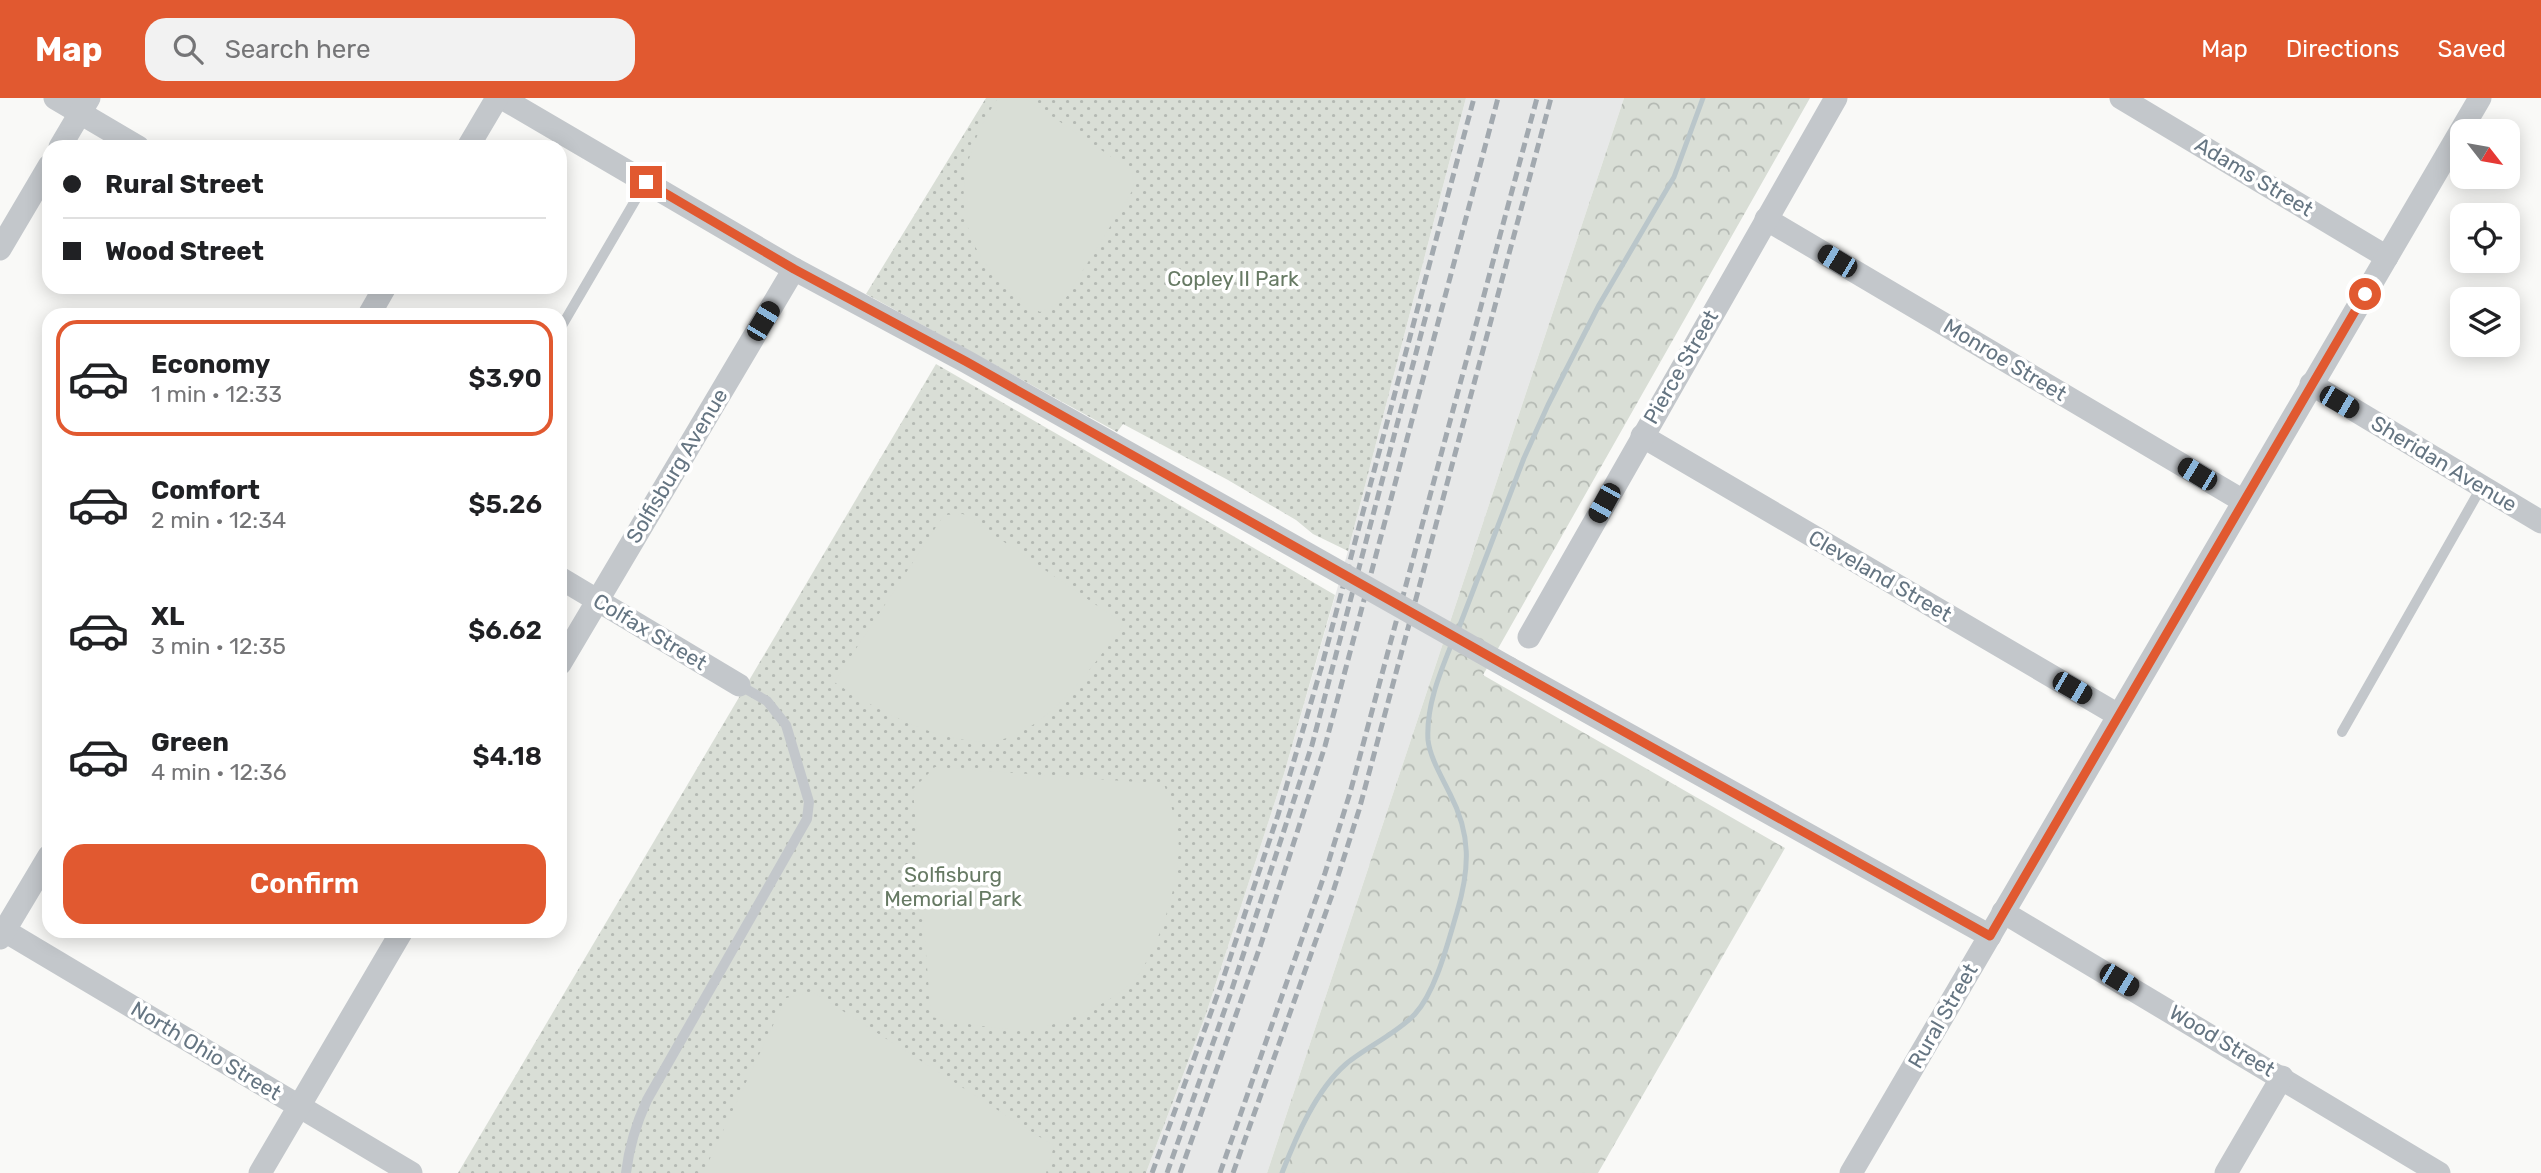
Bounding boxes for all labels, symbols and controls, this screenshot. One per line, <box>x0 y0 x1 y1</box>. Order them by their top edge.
search box <box>145 18 635 81</box>
text: Map <box>35 30 103 69</box>
icon: search <box>169 30 207 68</box>
text: Search here <box>225 34 370 65</box>
text: Map <box>2201 35 2248 63</box>
text: Directions <box>2286 35 2399 63</box>
text: Saved <box>2437 35 2506 63</box>
north arrow <box>2450 119 2520 189</box>
map controls <box>2450 119 2520 357</box>
street label: Adams Street <box>2191 132 2318 222</box>
route end <box>630 166 662 198</box>
text: Rural Street <box>105 169 264 200</box>
button: locate <box>2450 203 2520 273</box>
text: Wood Street <box>105 236 264 267</box>
car <box>1814 241 1861 281</box>
park label: Copley II Park <box>1167 266 1299 291</box>
route start <box>2349 278 2381 310</box>
button: layers <box>2450 287 2520 357</box>
car <box>744 298 783 344</box>
street label: Pierce Street <box>1638 305 1723 428</box>
street label: Monroe Street <box>1939 313 2071 406</box>
icon: car <box>67 347 130 410</box>
text: Economy <box>151 349 270 380</box>
text: $3.90 <box>468 363 542 394</box>
text: 1 min · 12:33 <box>151 380 282 408</box>
car <box>2316 382 2363 422</box>
street label: Solfisburg Avenue <box>621 384 733 548</box>
street label: Sheridan Avenue <box>2367 410 2522 517</box>
car <box>2174 454 2221 494</box>
icon: car <box>67 473 130 536</box>
text: Comfort <box>151 475 260 506</box>
car <box>1585 480 1624 526</box>
text: $5.26 <box>468 489 542 520</box>
text: 2 min · 12:34 <box>151 506 286 534</box>
street label: Cleveland Street <box>1804 524 1956 627</box>
street label: Colfax Street <box>589 588 711 675</box>
icon: car <box>67 599 130 662</box>
text: XL <box>151 601 184 632</box>
text: $6.62 <box>468 615 542 646</box>
text: 3 min · 12:35 <box>151 632 286 660</box>
car <box>2049 668 2096 708</box>
icon: car <box>67 725 130 788</box>
text: Green <box>151 727 229 758</box>
text: $4.18 <box>473 741 542 772</box>
text: 4 min · 12:36 <box>151 758 287 786</box>
button: Confirm <box>63 844 546 924</box>
park label: Solfisburg Memorial Park <box>884 862 1022 911</box>
street label: Rural Street <box>1903 959 1983 1073</box>
car <box>2096 960 2143 1000</box>
street label: North Ohio Street <box>127 996 286 1105</box>
street label: Wood Street <box>2165 999 2280 1082</box>

